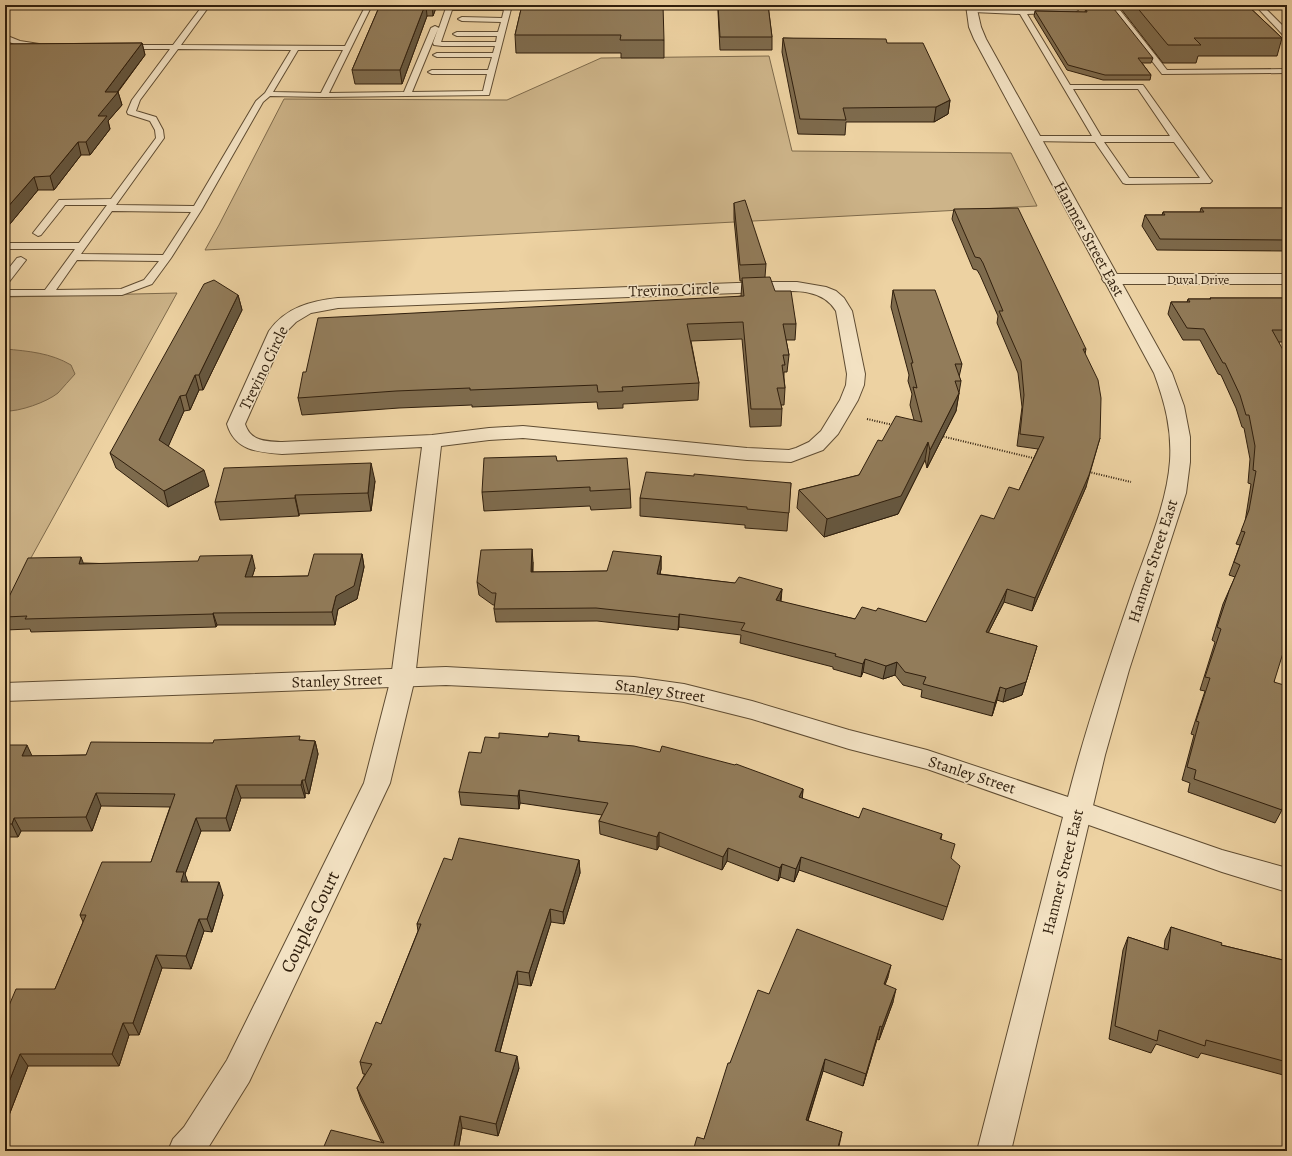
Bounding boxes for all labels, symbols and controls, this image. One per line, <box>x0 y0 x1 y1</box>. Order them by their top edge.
street label: Hanmer Street East <box>1048 177 1130 301</box>
street label: Duval Drive <box>1167 271 1230 288</box>
street label: Trevino Circle <box>628 277 720 303</box>
street label: Trevino Circle <box>234 322 294 414</box>
street label: Hanmer Street East <box>1123 496 1183 626</box>
street label: Stanley Street <box>291 668 383 694</box>
street label: Stanley Street <box>614 674 706 708</box>
street label: Stanley Street <box>925 751 1019 799</box>
street label: Hanmer Street East <box>1037 807 1089 937</box>
street label: Couples Court <box>274 867 346 977</box>

